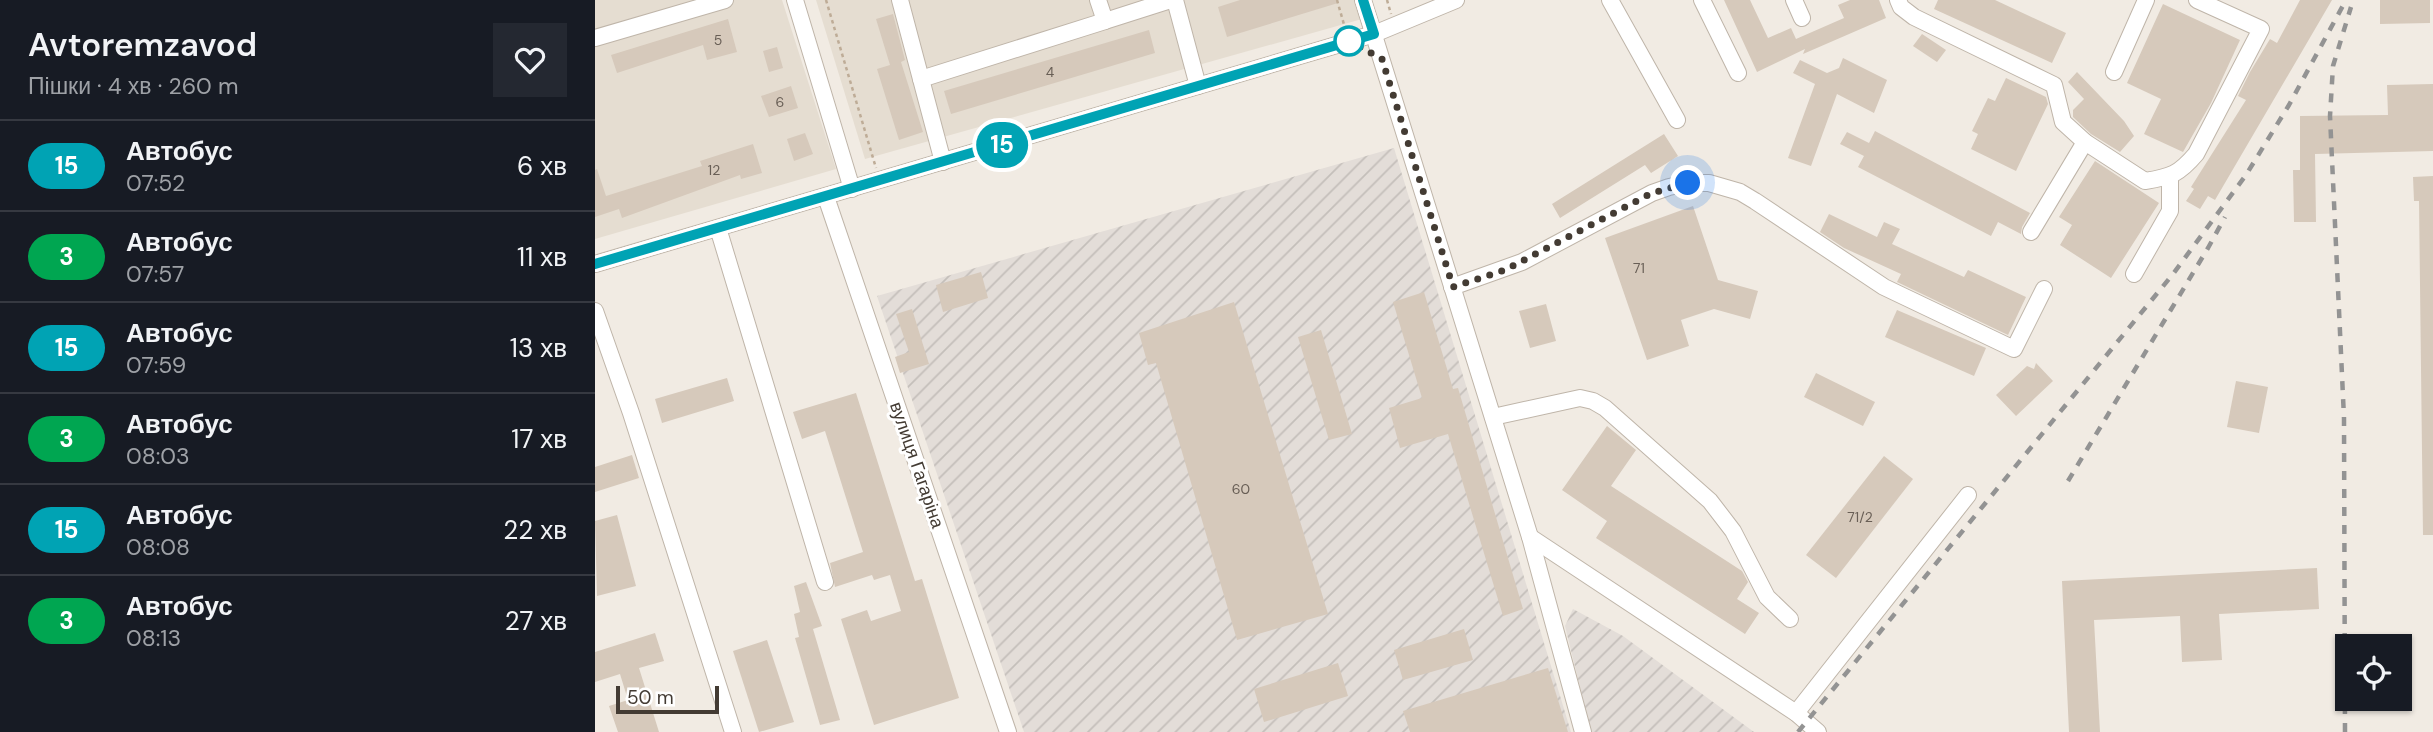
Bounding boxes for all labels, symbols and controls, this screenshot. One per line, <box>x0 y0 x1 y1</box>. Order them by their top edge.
text: Avtoremzavod <box>28 23 257 66</box>
button: heart <box>493 23 567 97</box>
unlabelled marker <box>1334 26 1364 56</box>
house number: 5 <box>714 31 722 49</box>
house number: 4 <box>1046 63 1055 81</box>
text: Пішки · 4 хв · 260 m <box>28 71 238 101</box>
house number: 6 <box>776 93 784 111</box>
line badge: 15 <box>971 122 1033 168</box>
text: 15 <box>990 129 1014 160</box>
text: Автобус <box>126 134 233 168</box>
text: 6 хв <box>517 149 567 183</box>
text: 15 <box>55 150 78 181</box>
house number: 12 <box>708 161 720 179</box>
your location <box>1670 165 1705 200</box>
text: 07:52 <box>126 168 185 198</box>
text: Автобус <box>126 225 233 259</box>
text: 11 хв <box>517 240 567 274</box>
text: 3 <box>59 241 74 272</box>
text: 07:57 <box>126 259 184 289</box>
house number: 71 <box>1633 259 1645 277</box>
text: Автобус <box>126 316 233 350</box>
text: 13 хв <box>510 331 567 365</box>
text: 15 <box>55 332 78 363</box>
text: 07:59 <box>126 350 186 380</box>
street label: вулиця Гагаріна <box>884 399 950 532</box>
text: Автобус <box>126 407 233 441</box>
text: 17 хв <box>511 422 567 456</box>
text: 3 <box>59 423 74 454</box>
text: 08:03 <box>126 441 190 471</box>
house number: 60 <box>1232 480 1250 498</box>
text: Автобус <box>126 498 233 532</box>
house number: 71/2 <box>1847 508 1873 526</box>
text: 22 хв <box>503 513 567 547</box>
text: 15 <box>55 514 78 545</box>
text: 08:08 <box>126 532 190 562</box>
text: Автобус <box>126 589 233 623</box>
text: 27 хв <box>505 604 567 638</box>
text: 3 <box>59 605 74 636</box>
text: 08:13 <box>126 623 181 653</box>
map controls <box>2335 634 2412 711</box>
button: locate <box>2335 634 2412 711</box>
scale bar <box>616 683 719 715</box>
text: 50 m <box>627 685 674 710</box>

